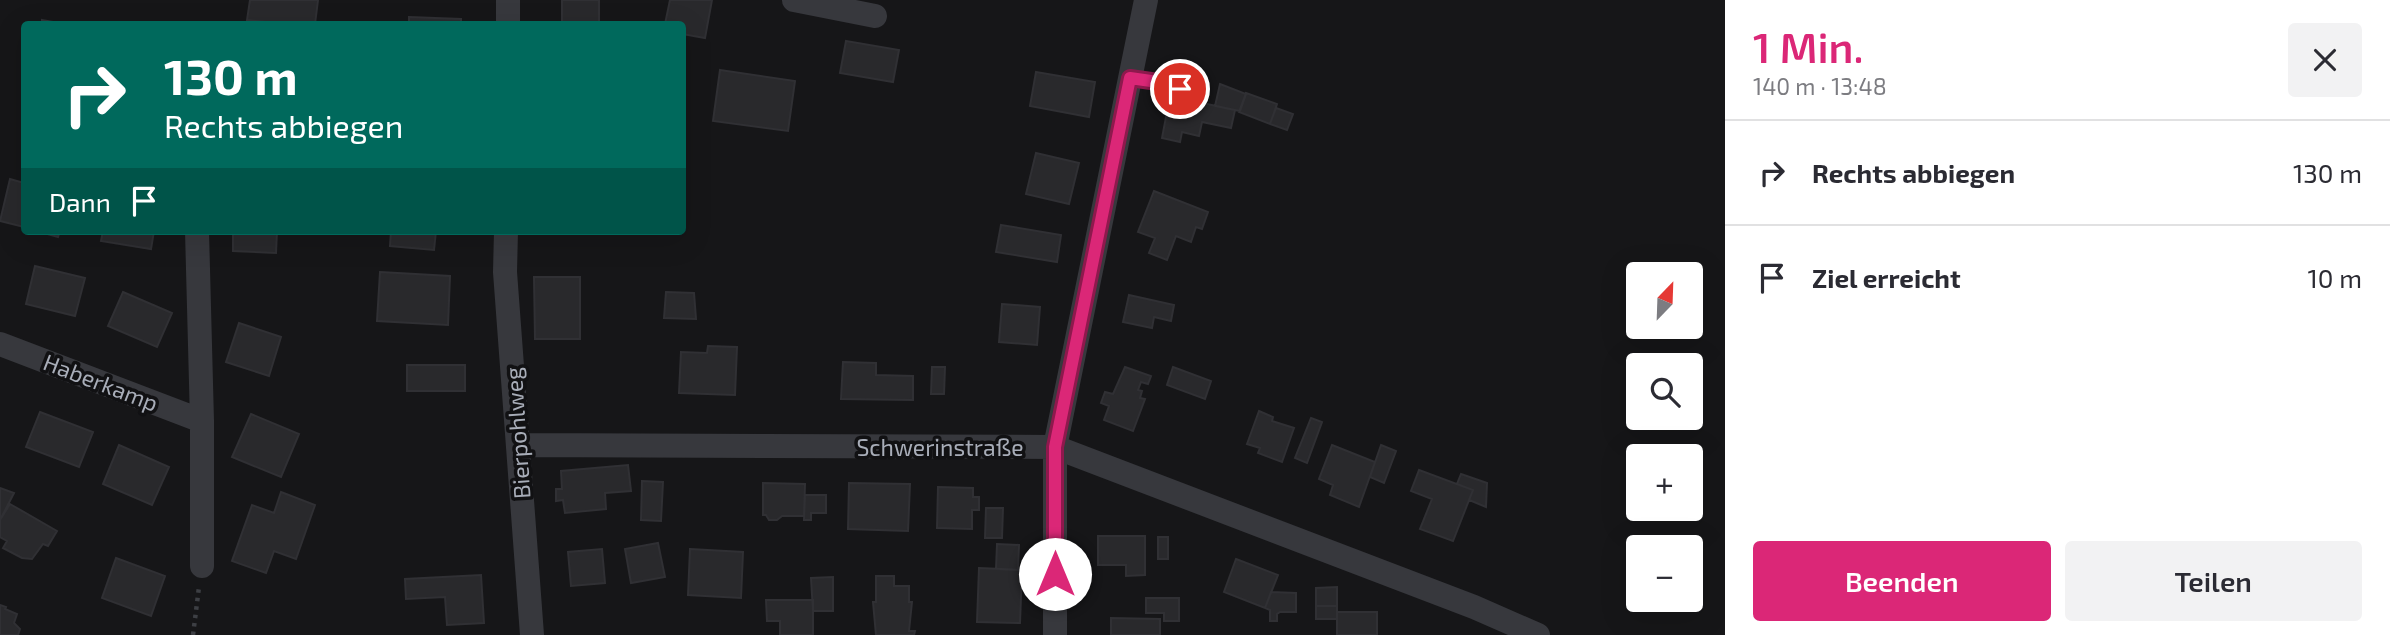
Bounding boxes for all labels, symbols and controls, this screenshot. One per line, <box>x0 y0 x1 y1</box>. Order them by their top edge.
text: 1 Min. <box>1753 21 1864 71</box>
button: close <box>2288 23 2362 97</box>
text: 130 m <box>164 46 298 105</box>
icon: right <box>49 49 140 140</box>
pin <box>1150 59 1210 119</box>
icon: arrive <box>1161 70 1199 108</box>
text: 140 m · 13:48 <box>1753 72 1887 100</box>
text: Rechts abbiegen <box>164 106 403 144</box>
icon: right <box>1753 154 1791 192</box>
text: Rechts abbiegen <box>1812 157 2015 188</box>
text: 130 m <box>2293 157 2362 188</box>
icon: arrive <box>125 182 163 220</box>
text: Dann <box>49 186 111 217</box>
icon: arrive <box>1753 259 1791 297</box>
north arrow <box>1626 262 1703 340</box>
map controls <box>1626 262 1703 612</box>
text: Ziel erreicht <box>1812 262 1961 293</box>
text: 10 m <box>2307 262 2362 293</box>
street label: Haberkamp <box>40 347 162 417</box>
button: search <box>1626 353 1703 430</box>
street label: Bierpohlweg <box>498 366 536 500</box>
street label: Schwerinstraße <box>856 433 1024 461</box>
button: + <box>1626 444 1703 521</box>
button: − <box>1626 535 1703 612</box>
position arrow <box>1018 537 1092 611</box>
button: Beenden <box>1753 541 2051 621</box>
button: Teilen <box>2065 541 2362 621</box>

